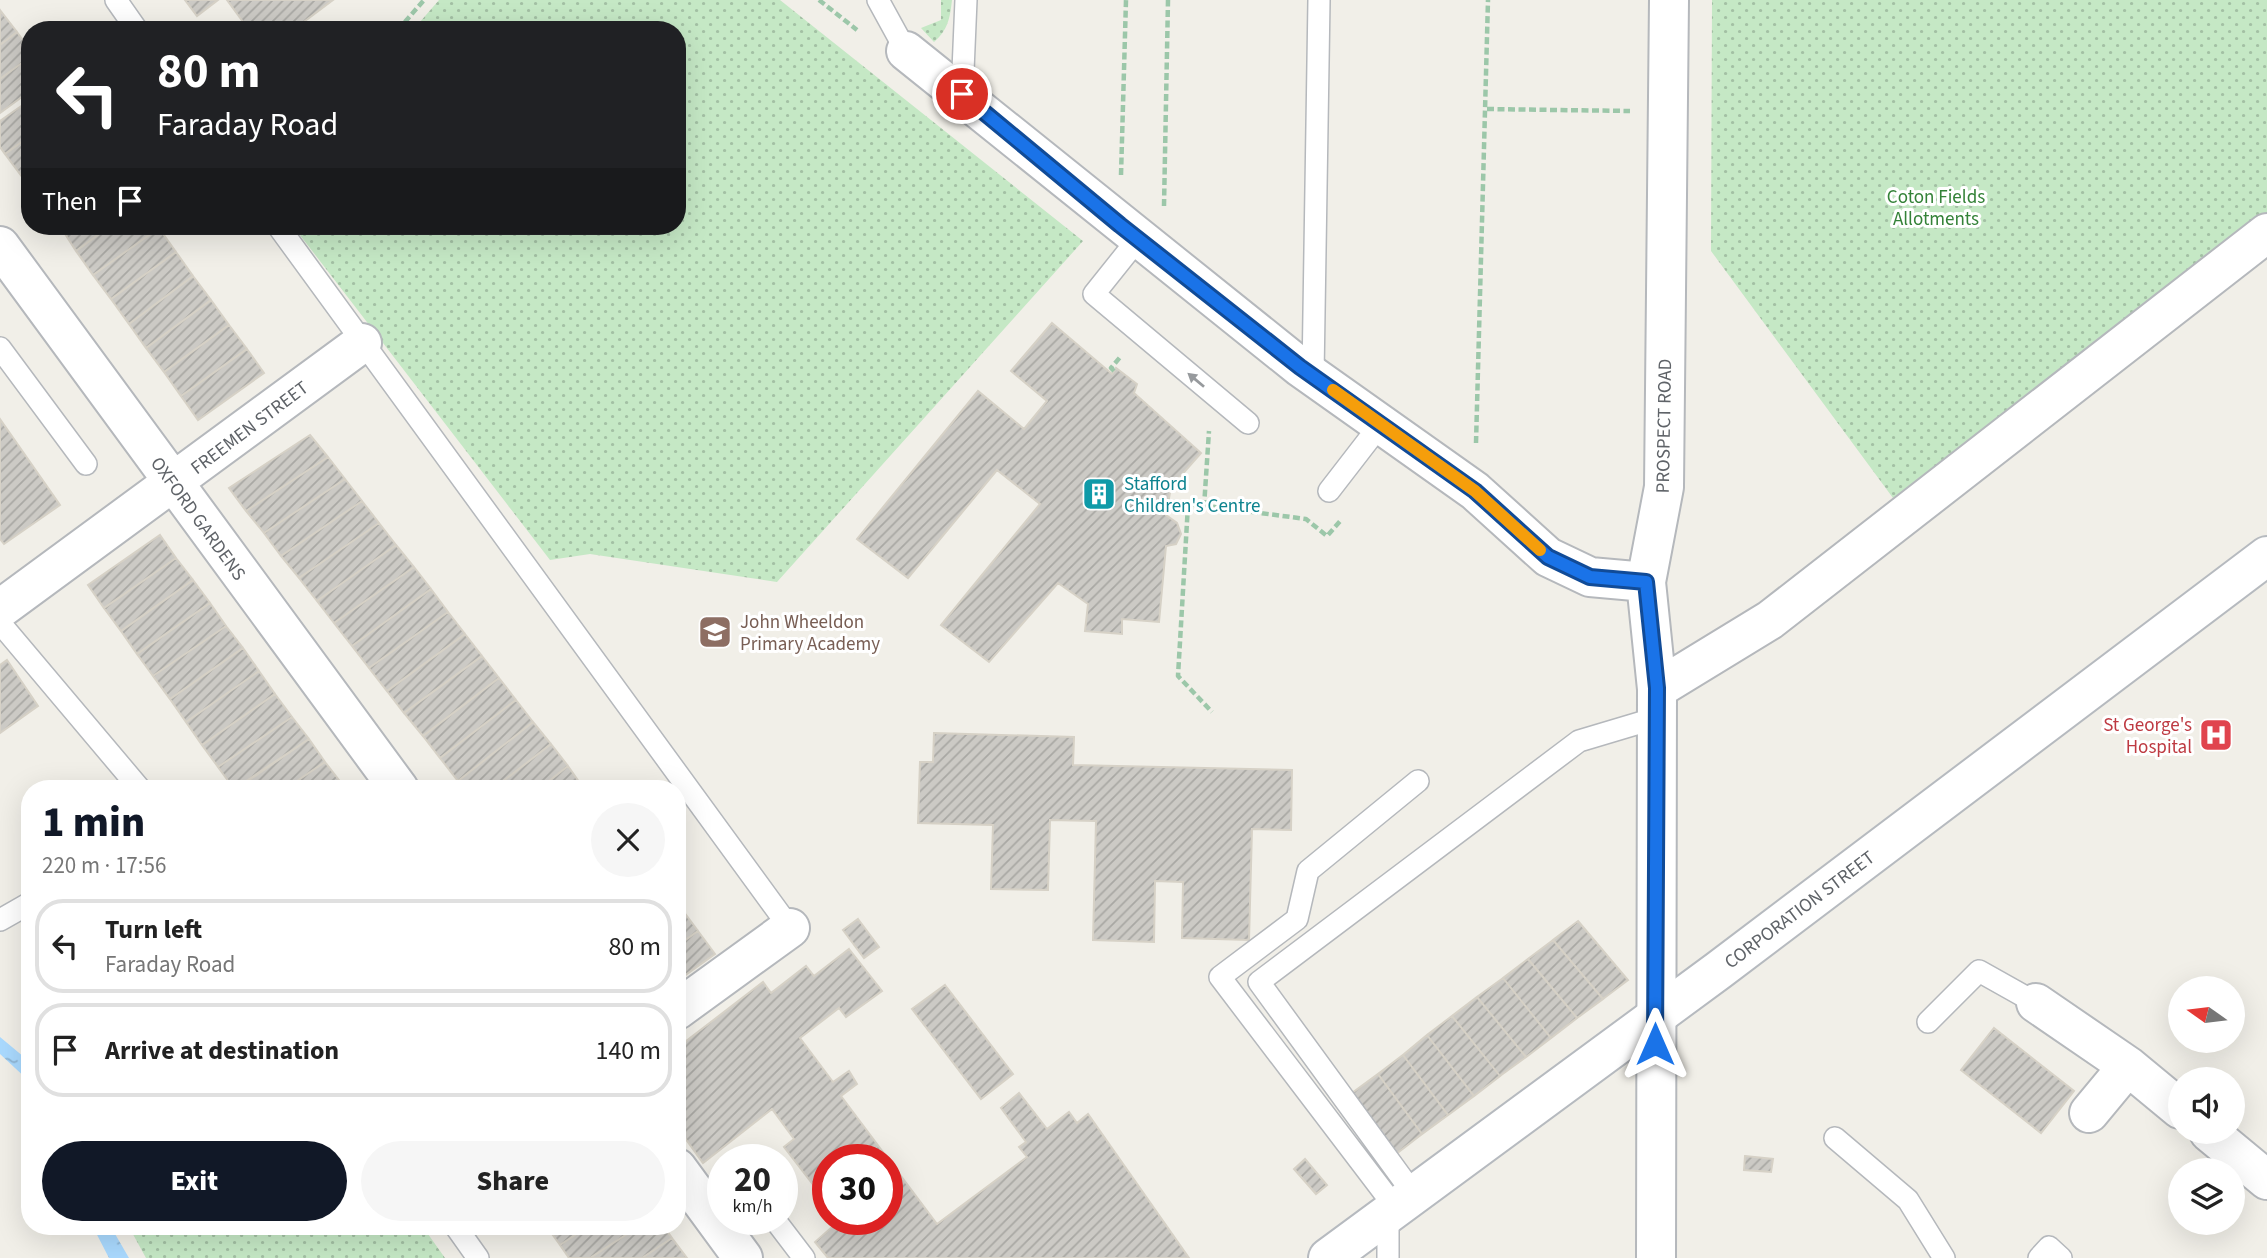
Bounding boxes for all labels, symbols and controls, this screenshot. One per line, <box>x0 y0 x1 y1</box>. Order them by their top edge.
text: 80 m <box>157 37 261 107</box>
icon: left <box>42 49 133 140</box>
pin <box>932 64 992 124</box>
icon: arrive <box>943 75 981 113</box>
text: Faraday Road <box>157 102 338 148</box>
icon: arrive <box>111 182 149 220</box>
text: Then <box>42 183 97 220</box>
park label: Coton Fields Allotments <box>1887 184 1985 233</box>
street label: PROSPECT ROAD <box>1650 358 1679 494</box>
one-way arrow <box>1187 372 1205 387</box>
street label: FREEMEN STREET <box>185 375 314 481</box>
street label: OXFORD GARDENS <box>144 451 252 586</box>
place label: Stafford Children's Centre <box>1124 471 1261 520</box>
building icon: Stafford Children's Centre <box>1080 475 1118 513</box>
place label: John Wheeldon Primary Academy <box>740 609 880 658</box>
school or university icon: John Wheeldon Primary Academy <box>696 613 734 651</box>
place label: St George's Hospital <box>2103 712 2192 761</box>
hospital icon: St George's Hospital <box>2197 716 2235 754</box>
text: 1 min <box>42 793 145 853</box>
button: close <box>591 803 665 877</box>
street label: CORPORATION STREET <box>1719 845 1881 976</box>
text: 220 m · 17:56 <box>42 849 166 882</box>
text: Turn left <box>105 911 202 948</box>
icon: left <box>46 927 84 965</box>
text: 80 m <box>608 928 661 965</box>
text: Faraday Road <box>105 948 235 981</box>
north arrow <box>2168 976 2245 1054</box>
map controls <box>2168 976 2245 1235</box>
position arrow <box>1618 1007 1692 1081</box>
icon: arrive <box>46 1031 84 1069</box>
text: Arrive at destination <box>105 1032 339 1069</box>
text: 140 m <box>595 1032 661 1069</box>
button: sound <box>2168 1067 2245 1144</box>
button: Exit <box>42 1141 347 1221</box>
button: Share <box>361 1141 665 1221</box>
speed limit sign: 30 <box>812 1144 903 1235</box>
text: 20 <box>734 1155 771 1205</box>
button: layers <box>2168 1158 2245 1235</box>
text: km/h <box>733 1194 772 1219</box>

